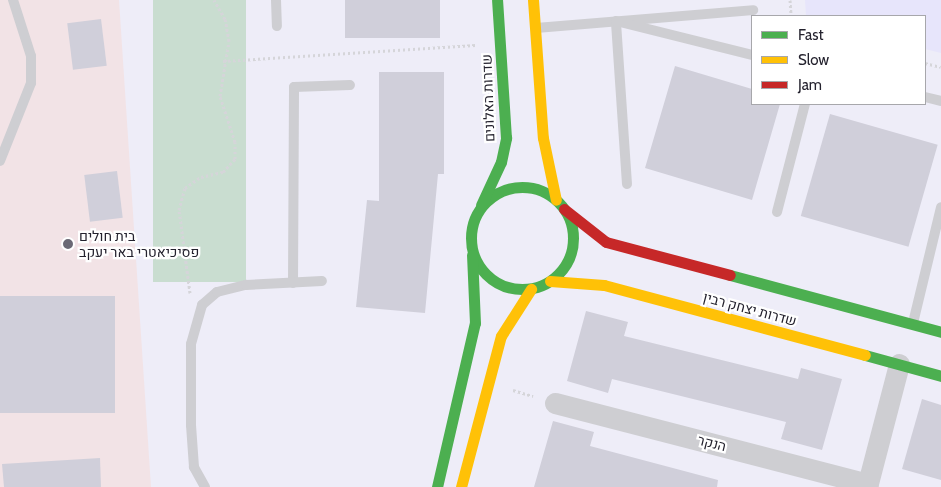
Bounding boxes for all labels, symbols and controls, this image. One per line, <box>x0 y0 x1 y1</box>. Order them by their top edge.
legend <box>751 15 926 105</box>
text: Fast <box>798 26 823 44</box>
text: Slow <box>798 51 829 69</box>
street label: שדרות האלונים <box>478 54 498 142</box>
text: Jam <box>798 76 822 94</box>
place label: בית חולים פסיכיאטרי באר יעקב <box>79 228 199 260</box>
marker: בית חולים פסיכיאטרי באר יעקב <box>61 237 75 251</box>
street label: שדרות יצחק רבין <box>701 288 799 330</box>
street label: הנקר <box>696 431 728 455</box>

